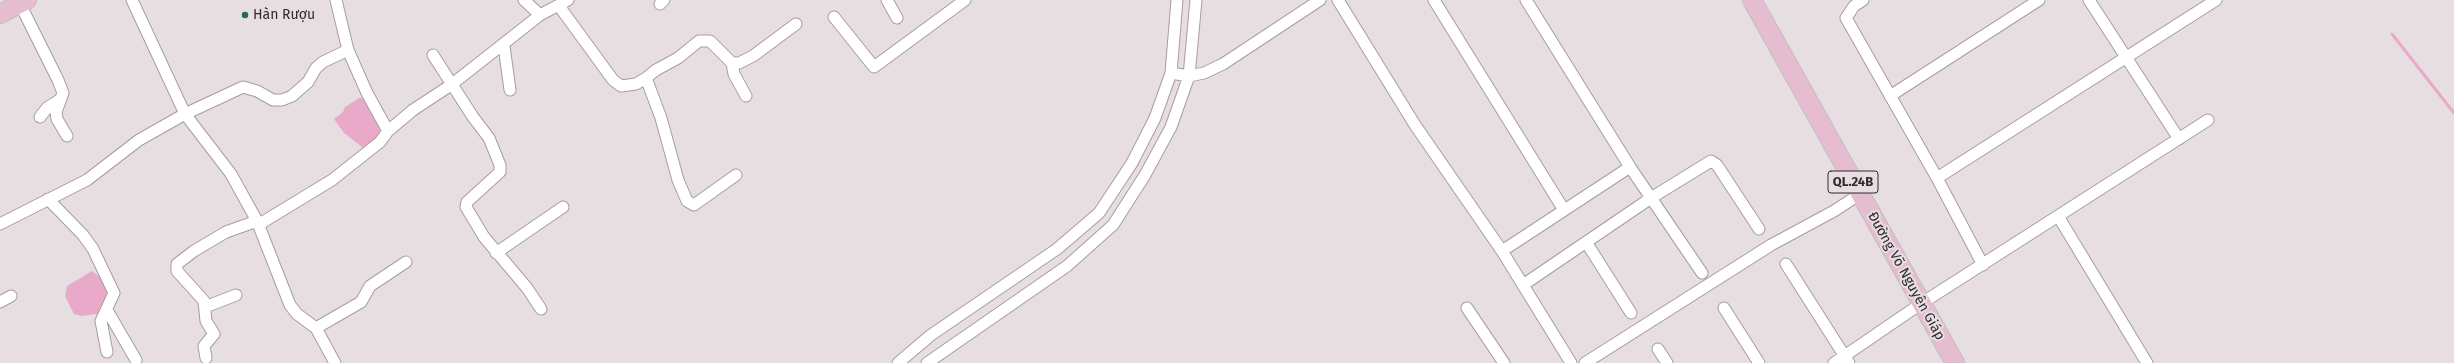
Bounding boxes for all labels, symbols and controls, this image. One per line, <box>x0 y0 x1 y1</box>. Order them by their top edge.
place label: Hàn Rượu <box>253 7 315 23</box>
marker: Hàn Rượu <box>240 10 250 20</box>
road number: QL.24B <box>1828 171 1878 193</box>
street label: Đường Võ Nguyên Giáp <box>1864 209 1948 343</box>

